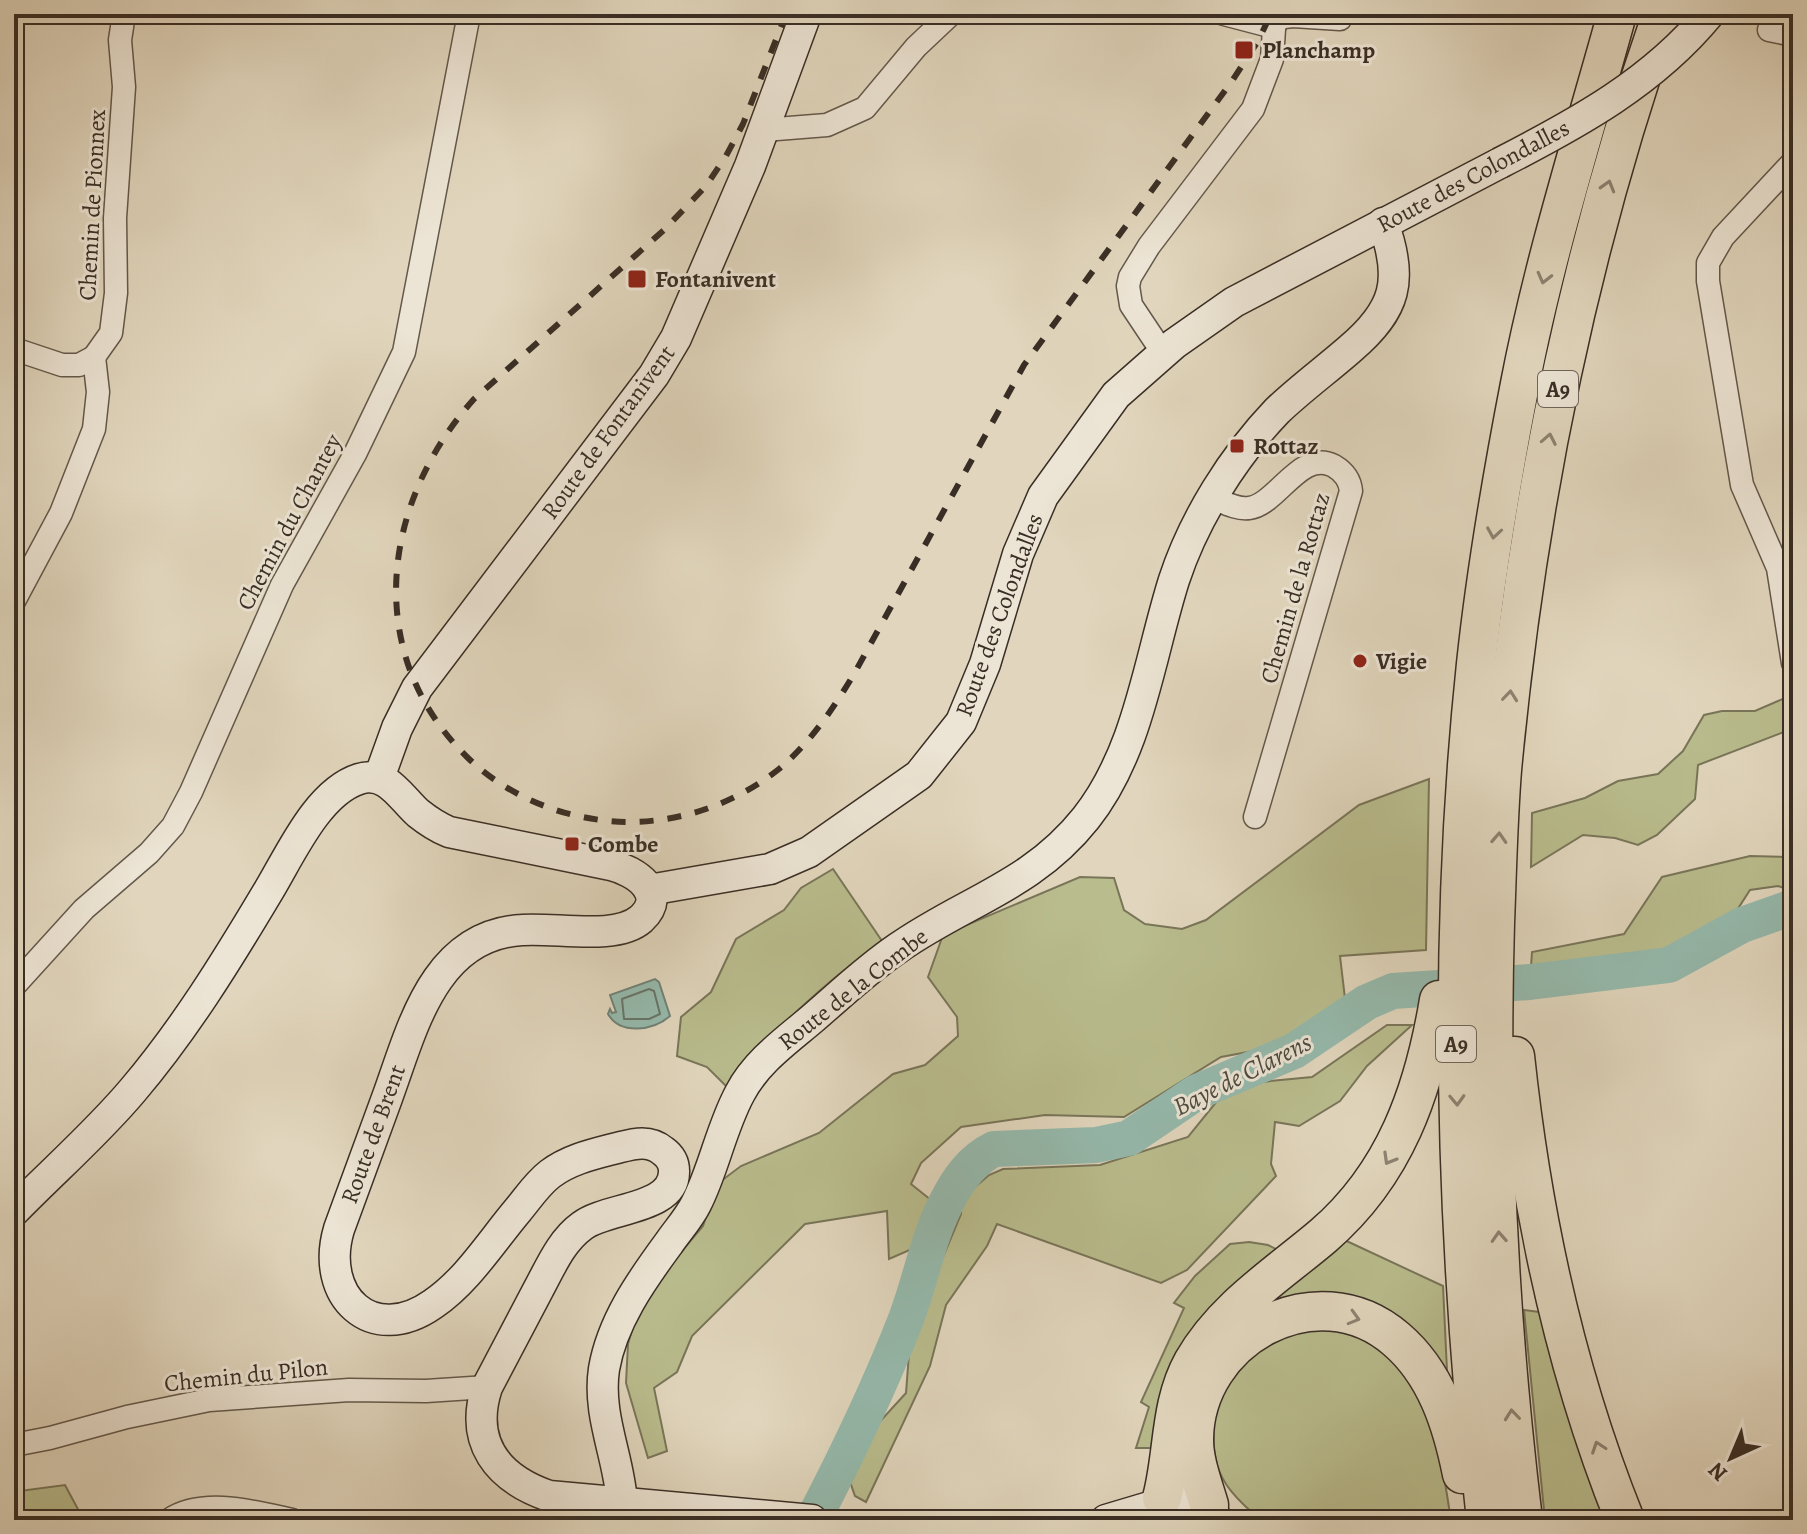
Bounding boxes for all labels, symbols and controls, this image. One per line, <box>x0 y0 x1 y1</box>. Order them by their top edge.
place label: Planchamp <box>1262 34 1375 66</box>
marker: Planchamp <box>1233 39 1255 61</box>
street label: Chemin de Pionnex <box>71 108 113 301</box>
street label: Route des Colondalles <box>1371 112 1575 240</box>
one-way arrow <box>1599 179 1615 193</box>
place label: Fontanivent <box>655 263 776 295</box>
marker: Fontanivent <box>626 268 648 290</box>
one-way arrow <box>1537 271 1554 285</box>
street label: Route de Fontanivent <box>534 338 682 526</box>
road number: A9 <box>1538 371 1578 407</box>
street label: Chemin du Chantey <box>229 428 349 616</box>
place label: Rottaz <box>1253 430 1319 462</box>
one-way arrow <box>1539 432 1556 445</box>
marker: Rottaz <box>1228 437 1246 455</box>
street label: Chemin de la Rottaz <box>1252 489 1338 687</box>
street label: Route des Colondalles <box>947 509 1051 721</box>
one-way arrow <box>1486 526 1503 540</box>
place label: Vigie <box>1375 645 1427 677</box>
marker: Vigie <box>1351 652 1369 670</box>
one-way arrow <box>1502 689 1519 702</box>
place label: Combe <box>588 828 658 860</box>
one-way arrow <box>1490 831 1507 844</box>
marker: Combe <box>563 835 581 853</box>
street label: Route de la Combe <box>771 920 935 1058</box>
water label: Baye de Clarens <box>1167 1025 1318 1124</box>
road number: A9 <box>1436 1026 1476 1062</box>
street label: Route de Brent <box>333 1060 413 1208</box>
one-way arrow <box>1449 1094 1466 1107</box>
one-way arrow <box>1383 1150 1398 1165</box>
one-way arrow <box>1491 1230 1508 1243</box>
one-way arrow <box>1346 1308 1360 1325</box>
street label: Chemin du Pilon <box>162 1350 330 1400</box>
one-way arrow <box>1504 1408 1521 1421</box>
north arrow <box>1691 1418 1771 1498</box>
one-way arrow <box>1591 1441 1607 1455</box>
text: N <box>1702 1455 1734 1488</box>

